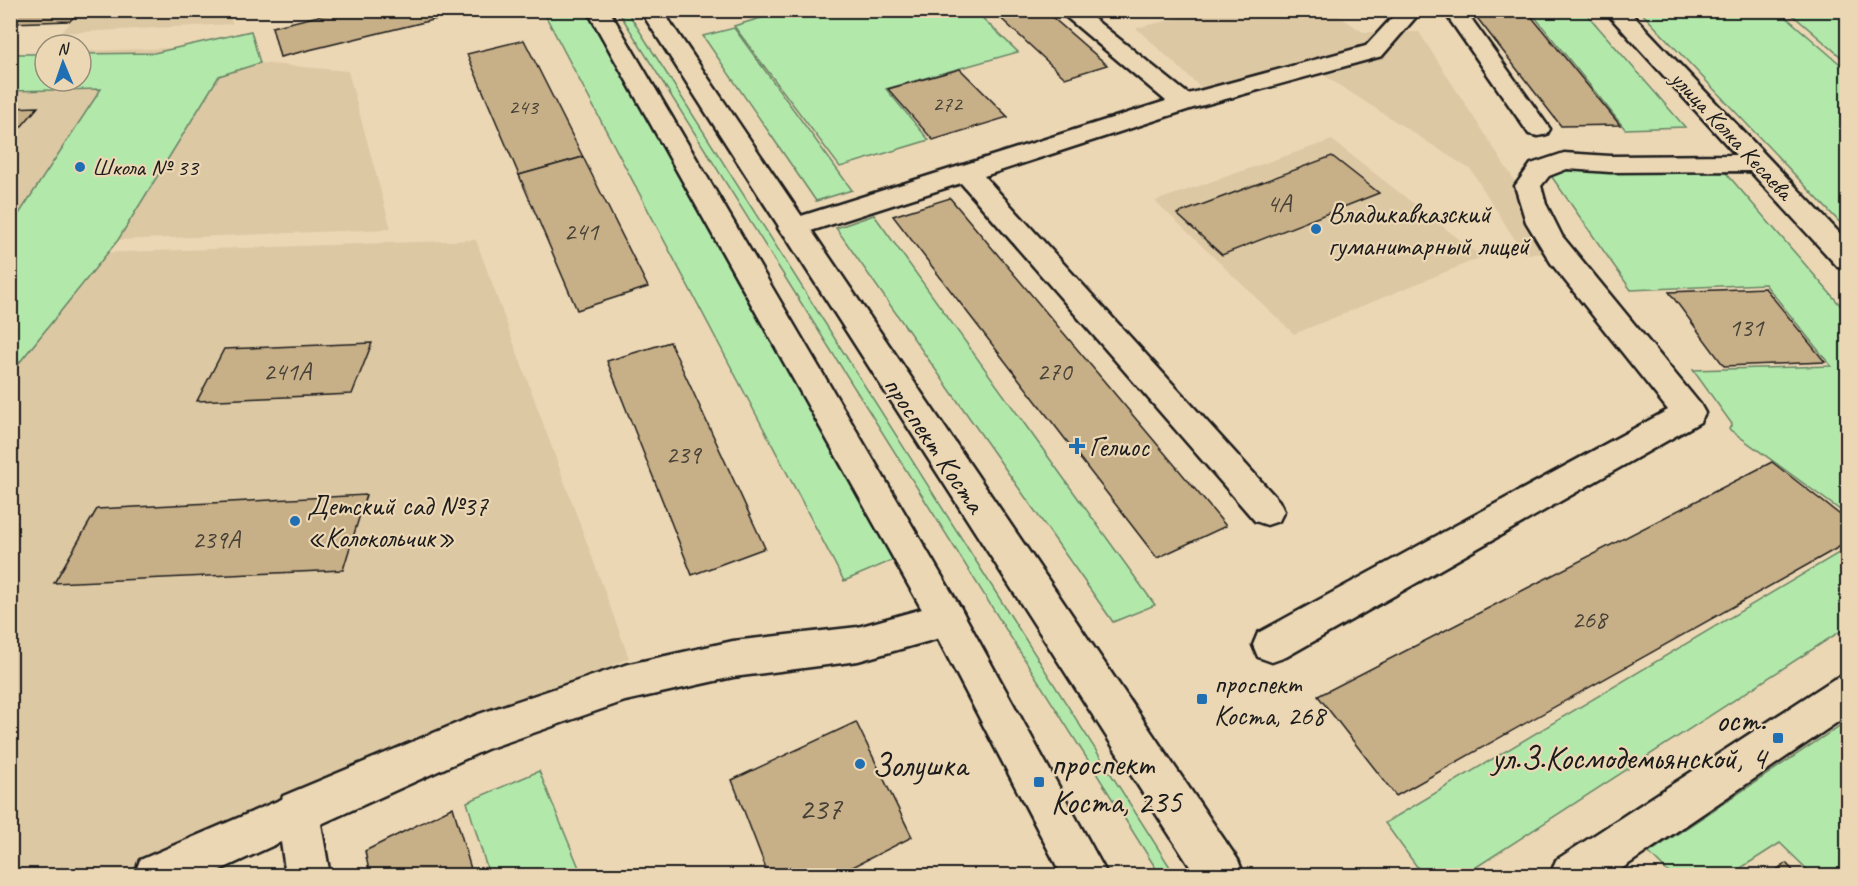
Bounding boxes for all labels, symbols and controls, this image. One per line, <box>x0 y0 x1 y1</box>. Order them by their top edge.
north arrow <box>33 33 93 93</box>
text: N <box>57 39 71 59</box>
street label: улица Колка Кесаева <box>1663 63 1801 208</box>
house number: 272 <box>932 90 964 118</box>
house number: 243 <box>508 93 540 121</box>
place label: Школа № 33 <box>92 152 200 182</box>
marker: Школа № 33 <box>73 160 87 174</box>
house number: 4А <box>1267 187 1293 220</box>
place label: Владикавказский гуманитарный лицей <box>1328 196 1531 263</box>
house number: 241 <box>563 215 600 248</box>
marker: Владикавказский гуманитарный лицей <box>1309 222 1323 236</box>
house number: 131 <box>1728 311 1765 344</box>
house number: 241А <box>263 355 313 388</box>
house number: 270 <box>1036 355 1074 388</box>
street label: проспект Коста <box>876 369 994 521</box>
place label: Гелиос <box>1089 429 1150 464</box>
house number: 239 <box>665 438 703 471</box>
marker: Гелиос <box>1070 439 1084 453</box>
place label: Детский сад №37 «Колокольчик» <box>307 488 489 555</box>
marker: Детский сад №37 «Колокольчик» <box>288 514 302 528</box>
house number: 239А <box>192 523 242 556</box>
house number: 268 <box>1571 603 1609 636</box>
place label: проспект Коста, 268 <box>1214 666 1327 733</box>
marker: проспект Коста, 268 <box>1195 692 1209 706</box>
place label: ост. ул.З.Космодемьянской, 4 <box>1490 699 1769 779</box>
marker: ост. ул.З.Космодемьянской, 4 <box>1771 731 1785 745</box>
place label: проспект Коста, 235 <box>1051 743 1184 823</box>
place label: Золушка <box>872 744 970 786</box>
marker: Золушка <box>853 757 867 771</box>
marker: проспект Коста, 235 <box>1032 775 1046 789</box>
house number: 237 <box>798 788 843 829</box>

